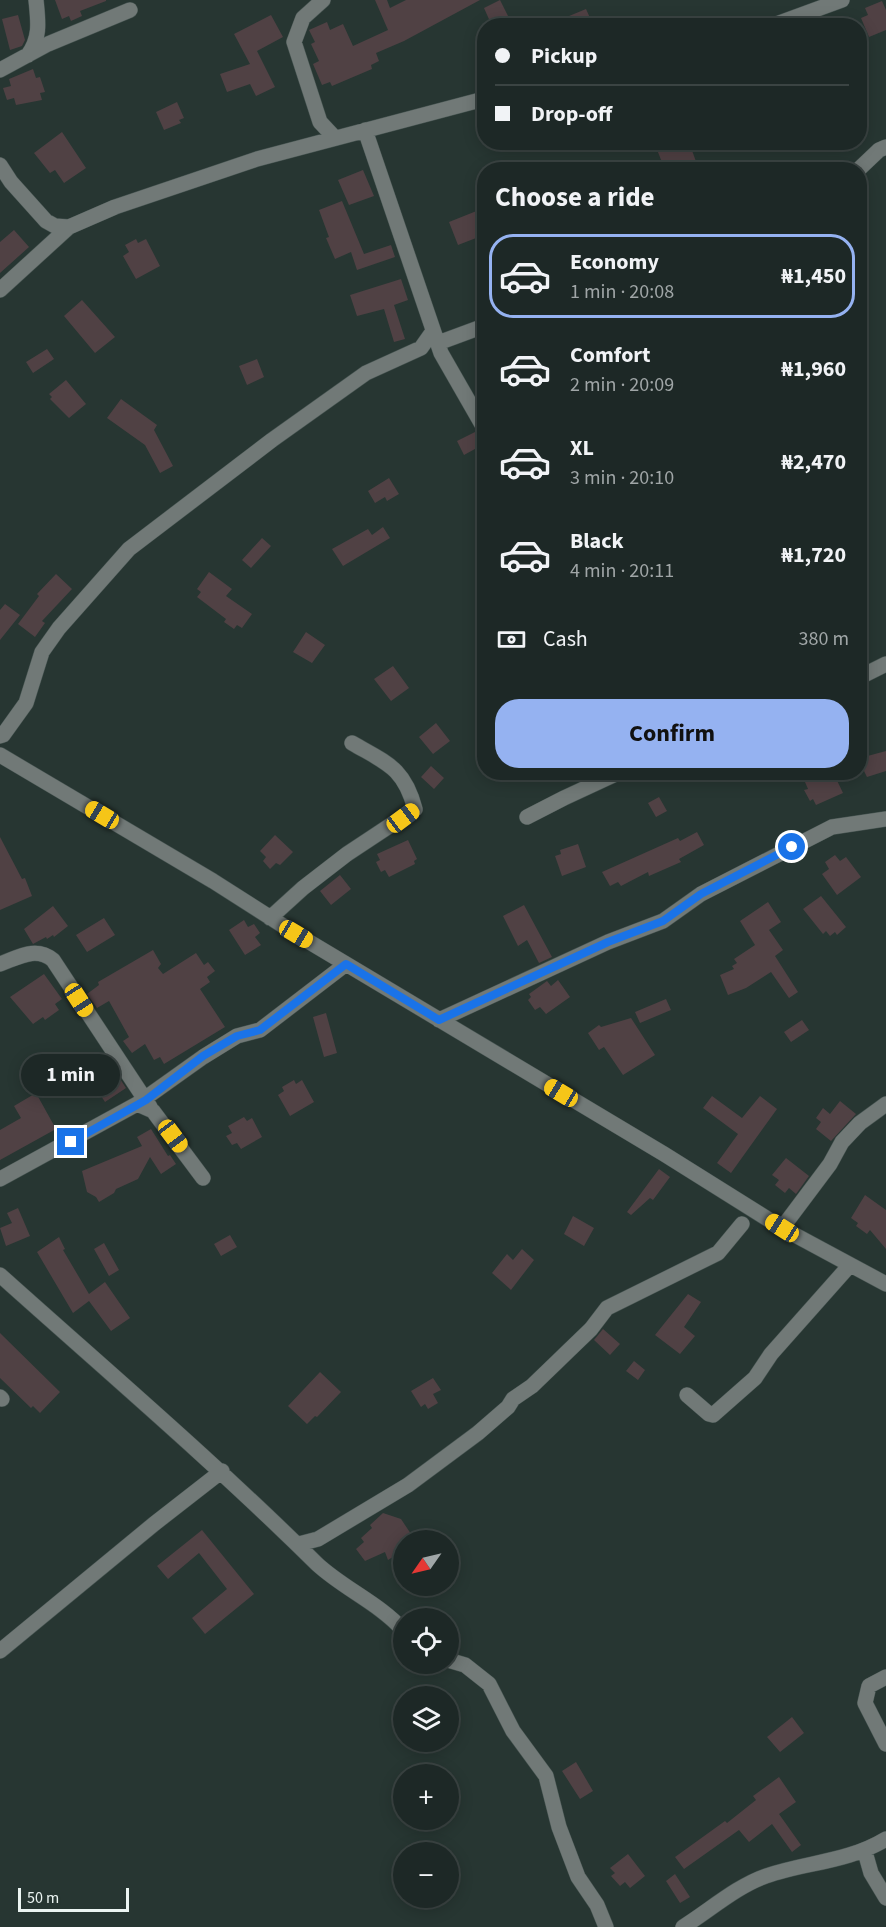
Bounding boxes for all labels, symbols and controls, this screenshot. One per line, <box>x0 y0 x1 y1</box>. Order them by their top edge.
text: Pickup <box>531 40 597 72</box>
text: Drop-off <box>531 98 612 130</box>
text: Choose a ride <box>495 178 655 217</box>
text: Economy <box>570 246 659 278</box>
icon: car <box>498 249 552 303</box>
text: ₦1,450 <box>781 260 846 292</box>
text: 1 min · 20:08 <box>570 278 674 306</box>
text: Comfort <box>570 339 651 371</box>
icon: car <box>498 342 552 396</box>
text: ₦1,960 <box>781 353 846 385</box>
text: 2 min · 20:09 <box>570 371 674 399</box>
text: XL <box>570 432 594 464</box>
icon: car <box>498 435 552 489</box>
text: ₦2,470 <box>781 446 846 478</box>
text: 3 min · 20:10 <box>570 464 674 492</box>
text: Black <box>570 525 624 557</box>
icon: car <box>498 528 552 582</box>
text: ₦1,720 <box>781 539 846 571</box>
text: 4 min · 20:11 <box>570 557 674 585</box>
icon: cash <box>495 623 528 656</box>
text: Cash <box>543 623 588 655</box>
text: 380 m <box>799 625 849 653</box>
button: Confirm <box>495 699 849 768</box>
car <box>82 798 122 832</box>
car <box>383 800 423 836</box>
route start <box>778 833 805 860</box>
car <box>276 917 316 951</box>
car <box>62 980 96 1020</box>
callout: 1 min <box>22 1055 121 1097</box>
text: 1 min <box>46 1061 95 1089</box>
car <box>541 1076 581 1110</box>
car <box>155 1116 191 1156</box>
route end <box>57 1128 84 1155</box>
car <box>762 1211 802 1245</box>
north arrow <box>393 1530 459 1596</box>
map controls <box>393 1530 459 1908</box>
button: locate <box>393 1608 459 1674</box>
button: layers <box>393 1686 459 1752</box>
button: + <box>393 1764 459 1830</box>
button: − <box>393 1842 459 1908</box>
scale bar <box>18 1885 129 1912</box>
text: 50 m <box>27 1887 59 1909</box>

